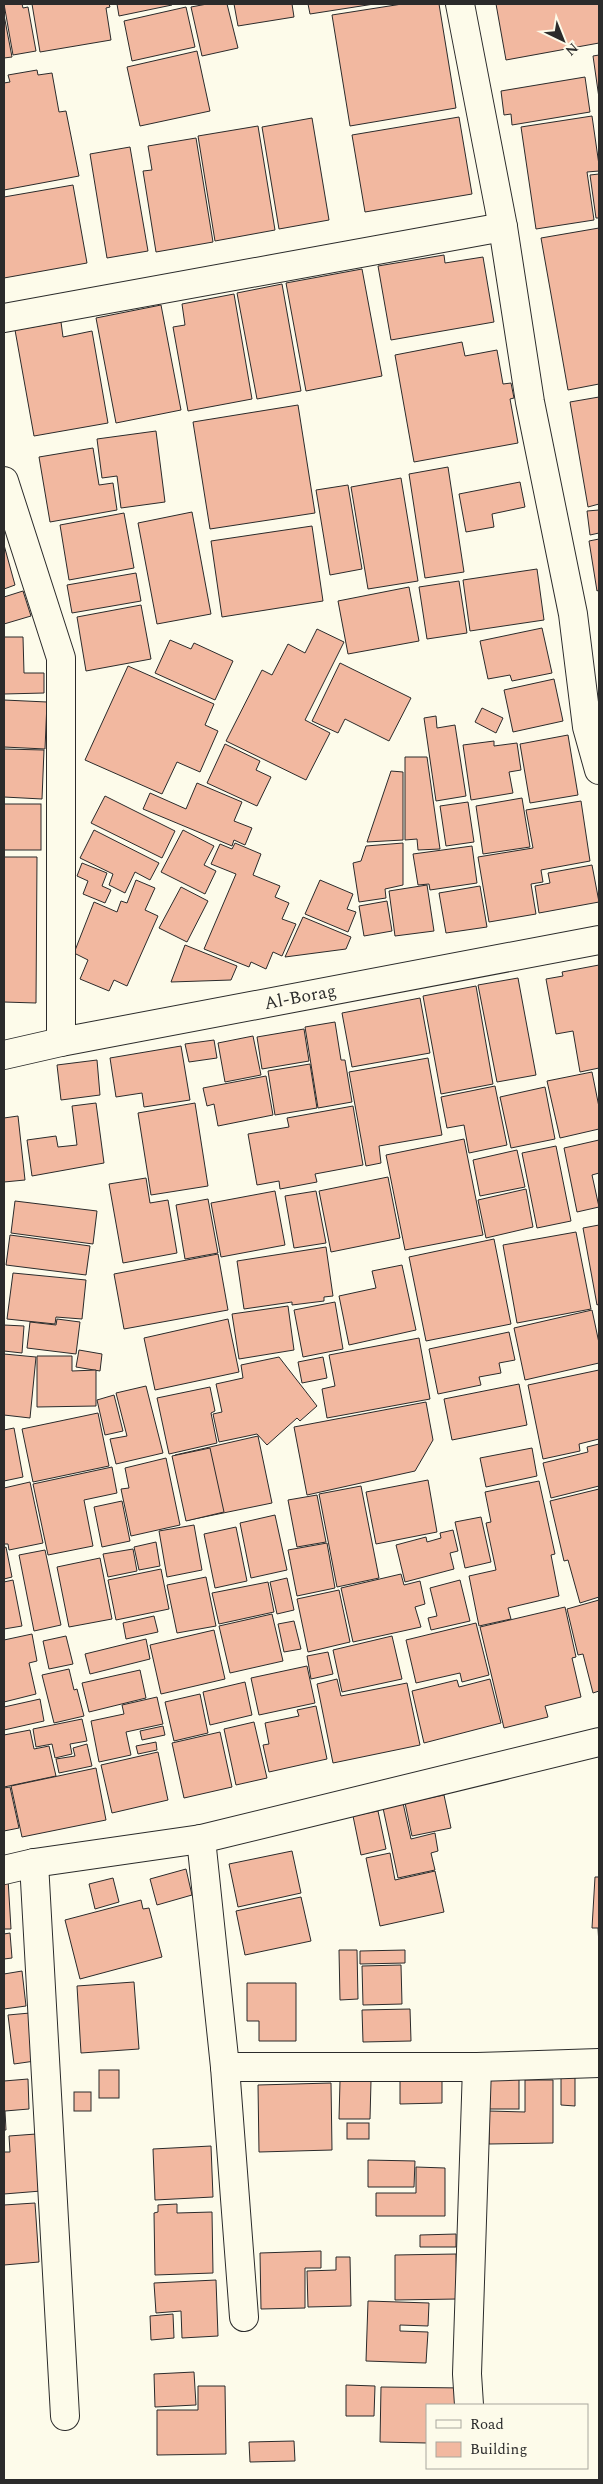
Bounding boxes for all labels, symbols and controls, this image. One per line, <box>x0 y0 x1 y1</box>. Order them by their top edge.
north arrow <box>538 15 588 65</box>
text: N <box>560 38 583 61</box>
street label: Al-Borag <box>262 977 339 1017</box>
legend <box>426 2404 588 2469</box>
text: Road <box>470 2413 504 2436</box>
text: Building <box>470 2438 527 2461</box>

